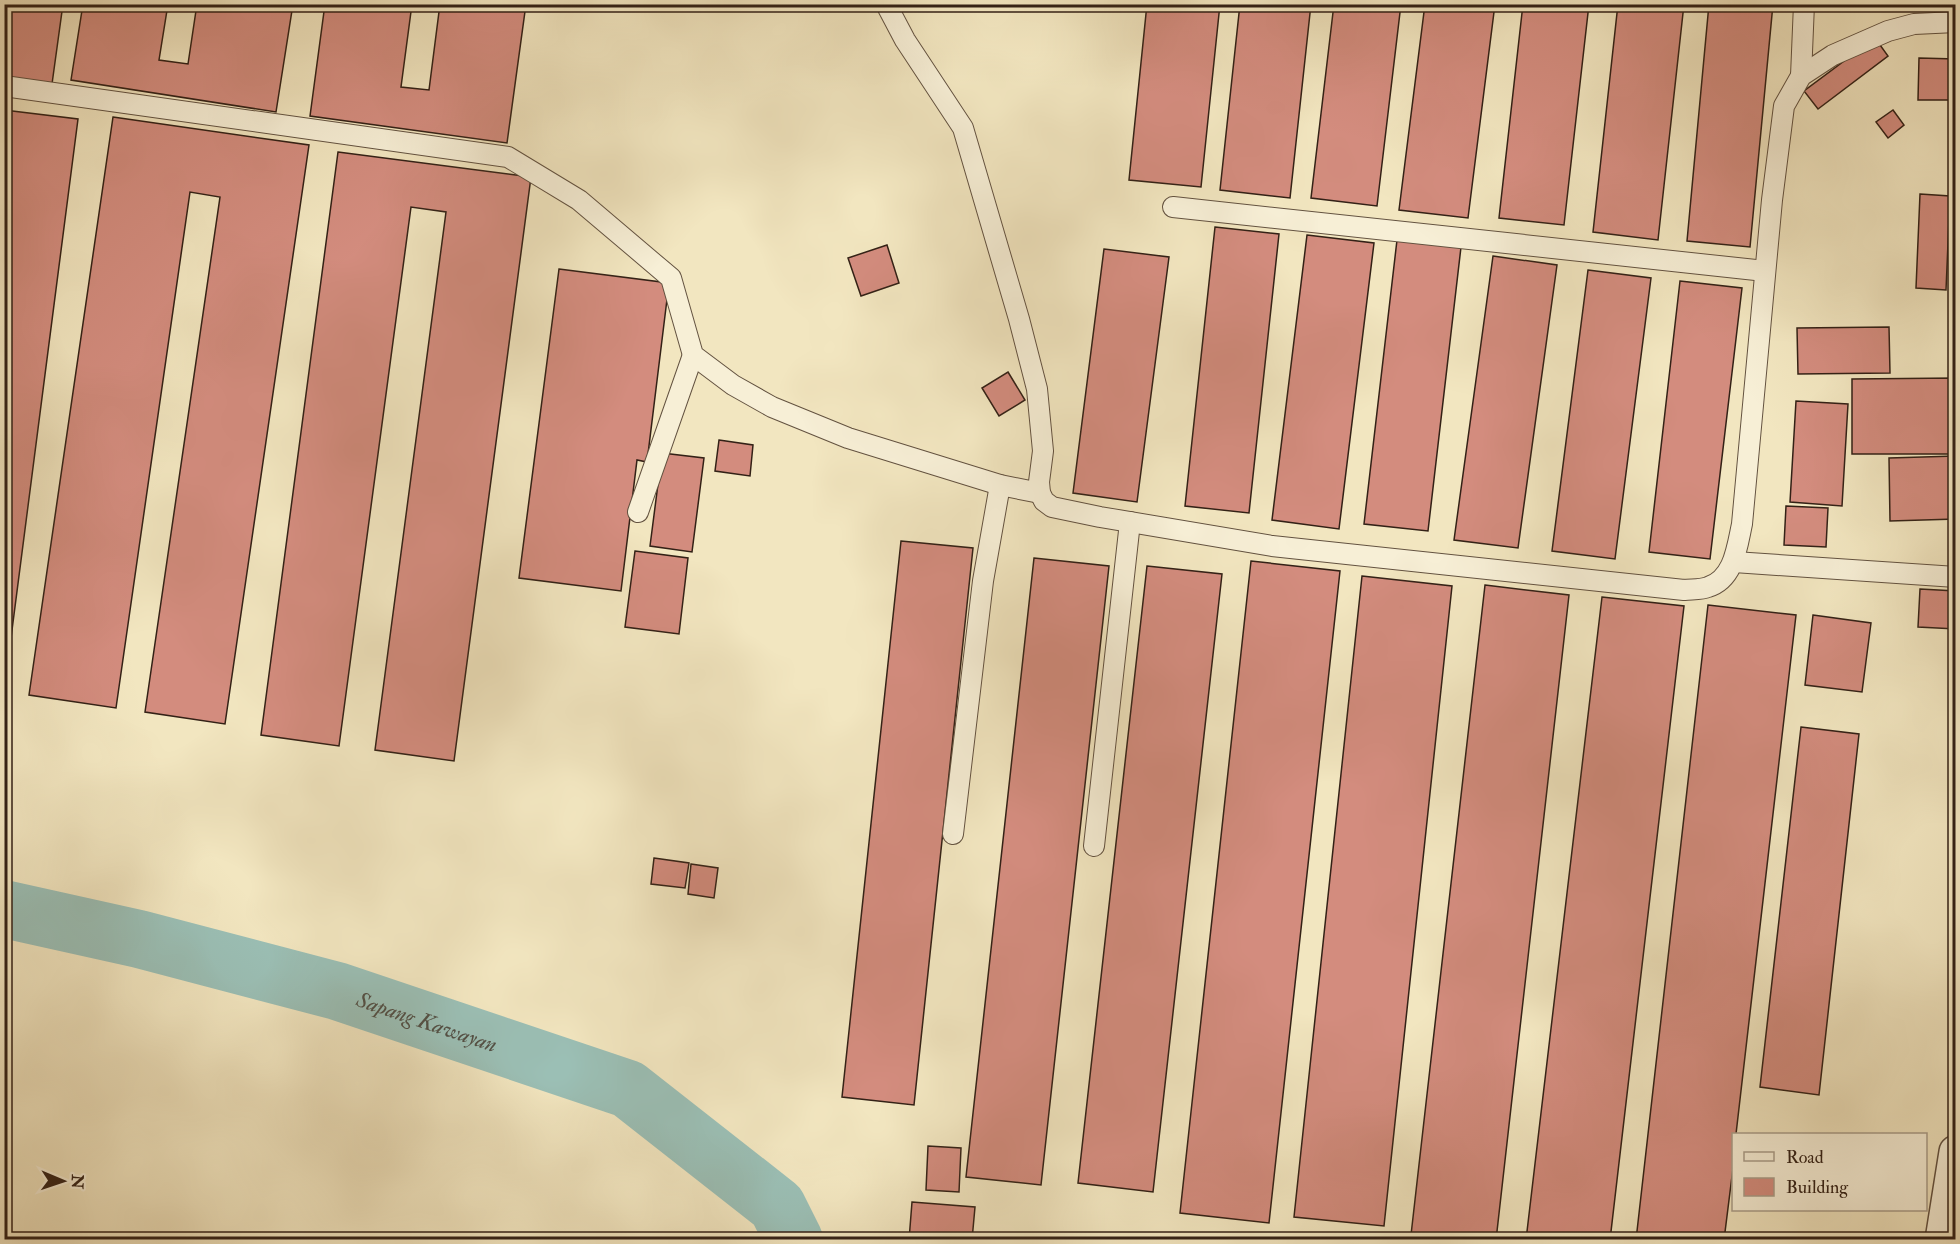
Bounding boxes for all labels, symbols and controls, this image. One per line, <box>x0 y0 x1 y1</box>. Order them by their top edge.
water label: Sapang Kawayan <box>352 985 501 1059</box>
legend <box>1732 1133 1927 1211</box>
text: Road <box>1786 1146 1824 1169</box>
north arrow <box>33 1151 93 1211</box>
text: N <box>67 1173 87 1190</box>
text: Building <box>1786 1176 1849 1199</box>

